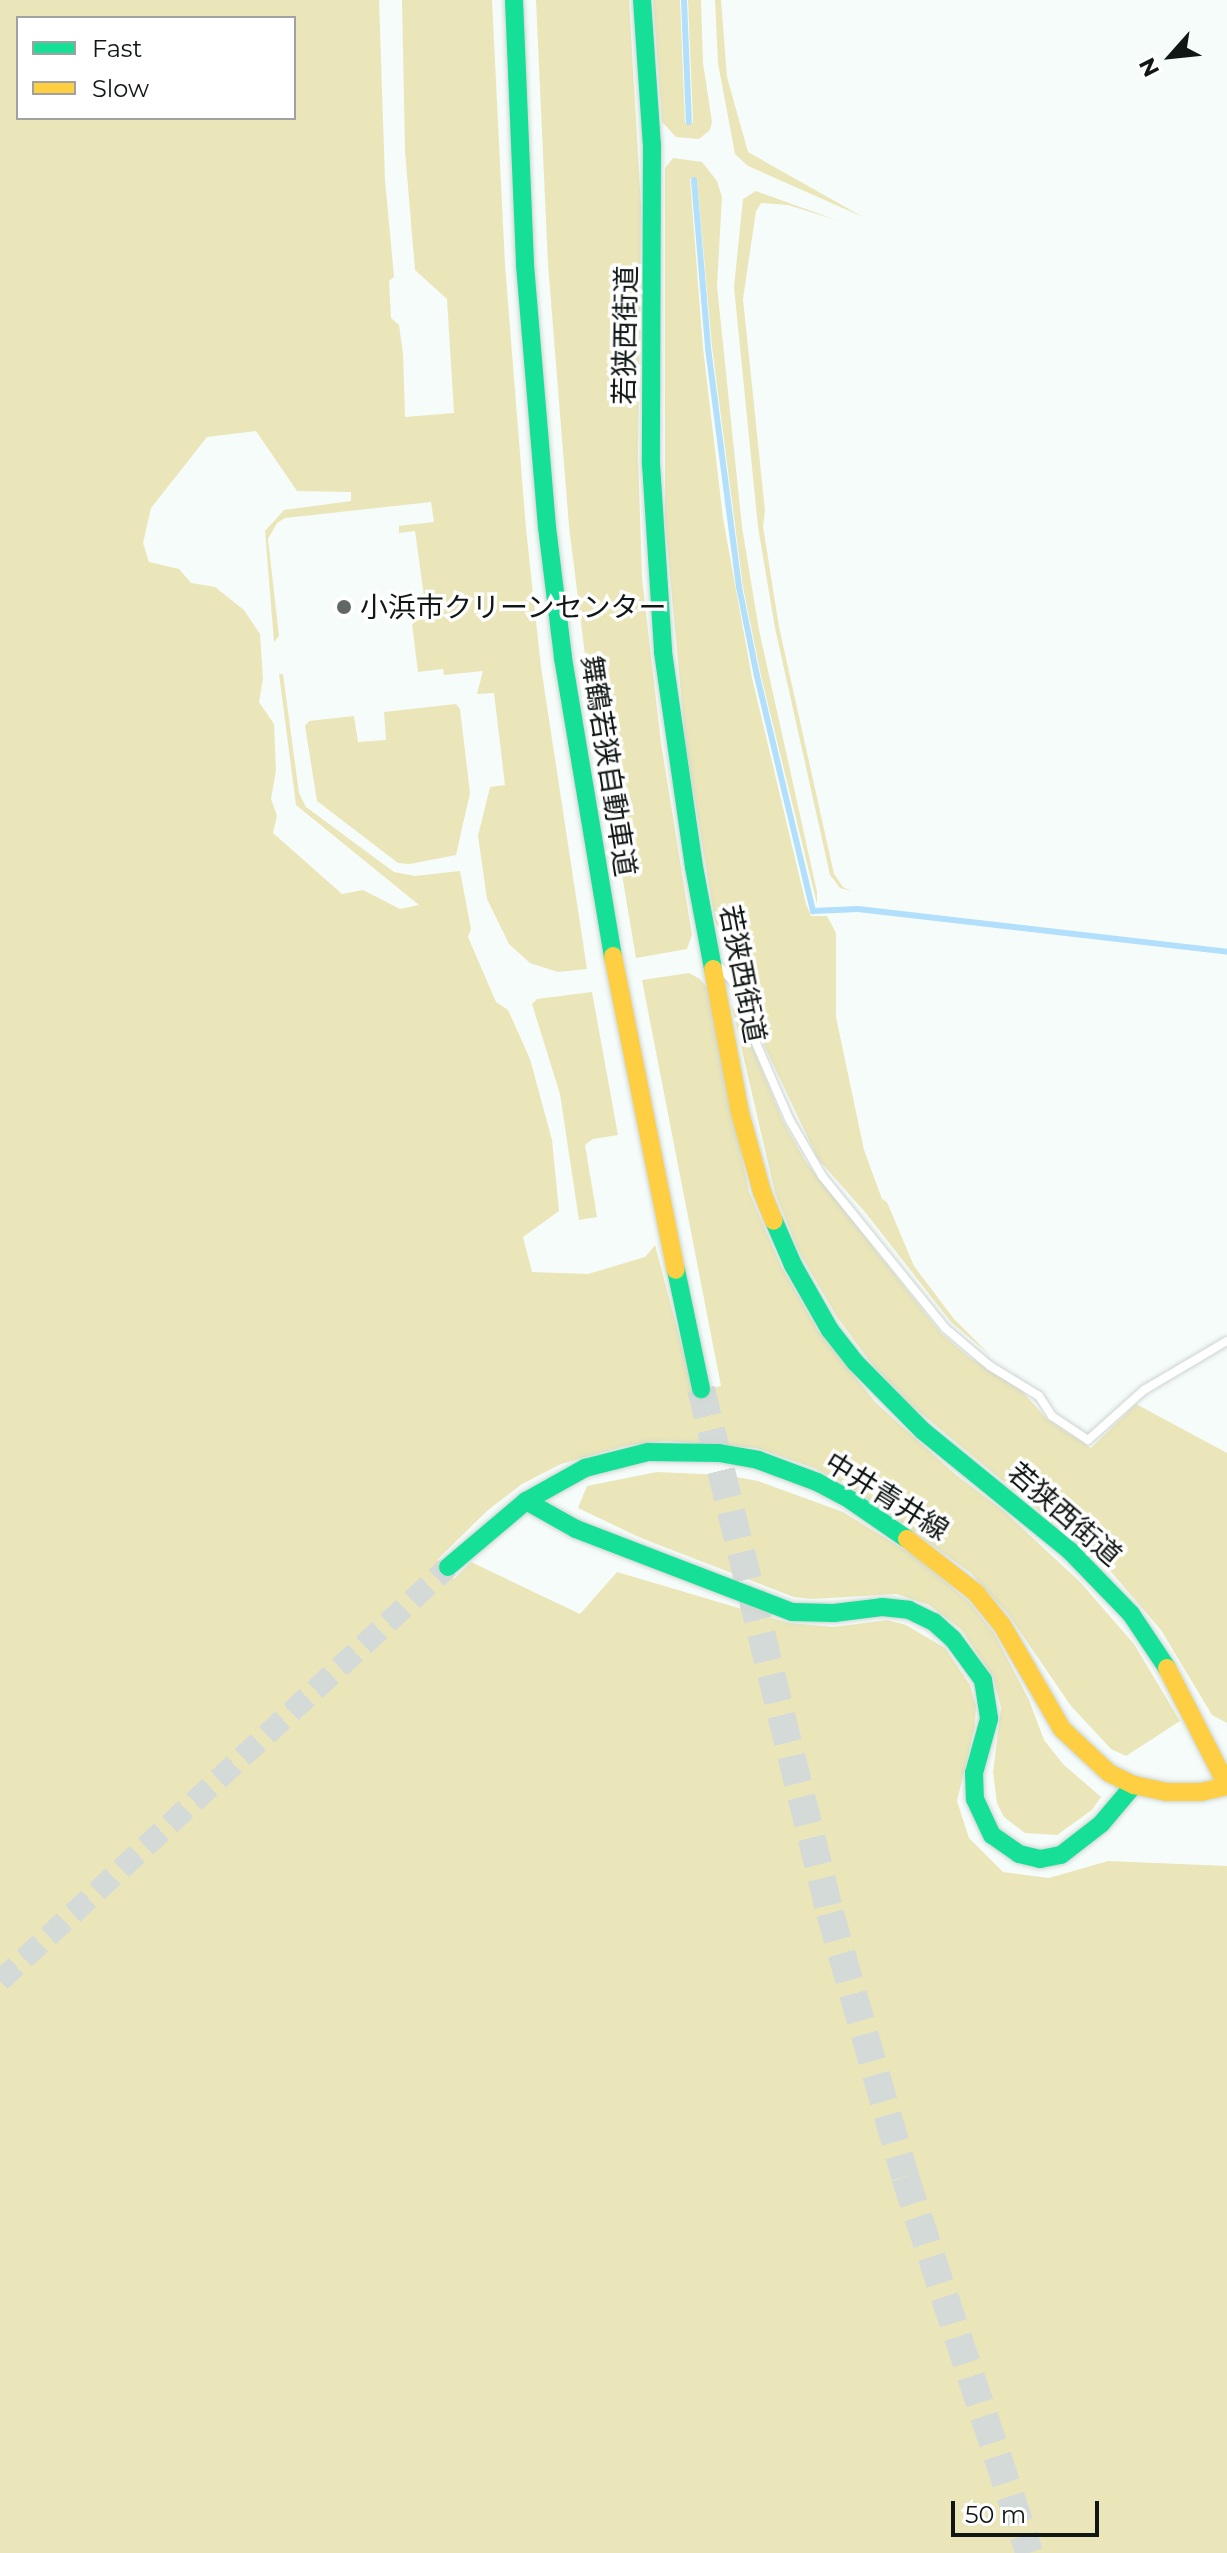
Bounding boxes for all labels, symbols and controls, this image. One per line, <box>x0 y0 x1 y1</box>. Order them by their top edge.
legend <box>16 16 296 120</box>
north arrow <box>1131 16 1211 96</box>
text: Fast <box>92 34 142 63</box>
text: N <box>1133 53 1165 81</box>
text: Slow <box>92 74 149 103</box>
street label: 若狭西街道 <box>607 265 643 405</box>
place label: 小浜市クリーンセンター <box>360 590 668 624</box>
marker: 小浜市クリーンセンター <box>335 598 353 616</box>
street label: 舞鶴若狭自動車道 <box>575 653 643 879</box>
street label: 若狭西街道 <box>713 902 773 1046</box>
street label: 中井青井線 <box>819 1445 955 1547</box>
street label: 若狭西街道 <box>1001 1455 1129 1573</box>
scale bar <box>955 2485 1103 2535</box>
text: 50 m <box>965 2500 1026 2529</box>

